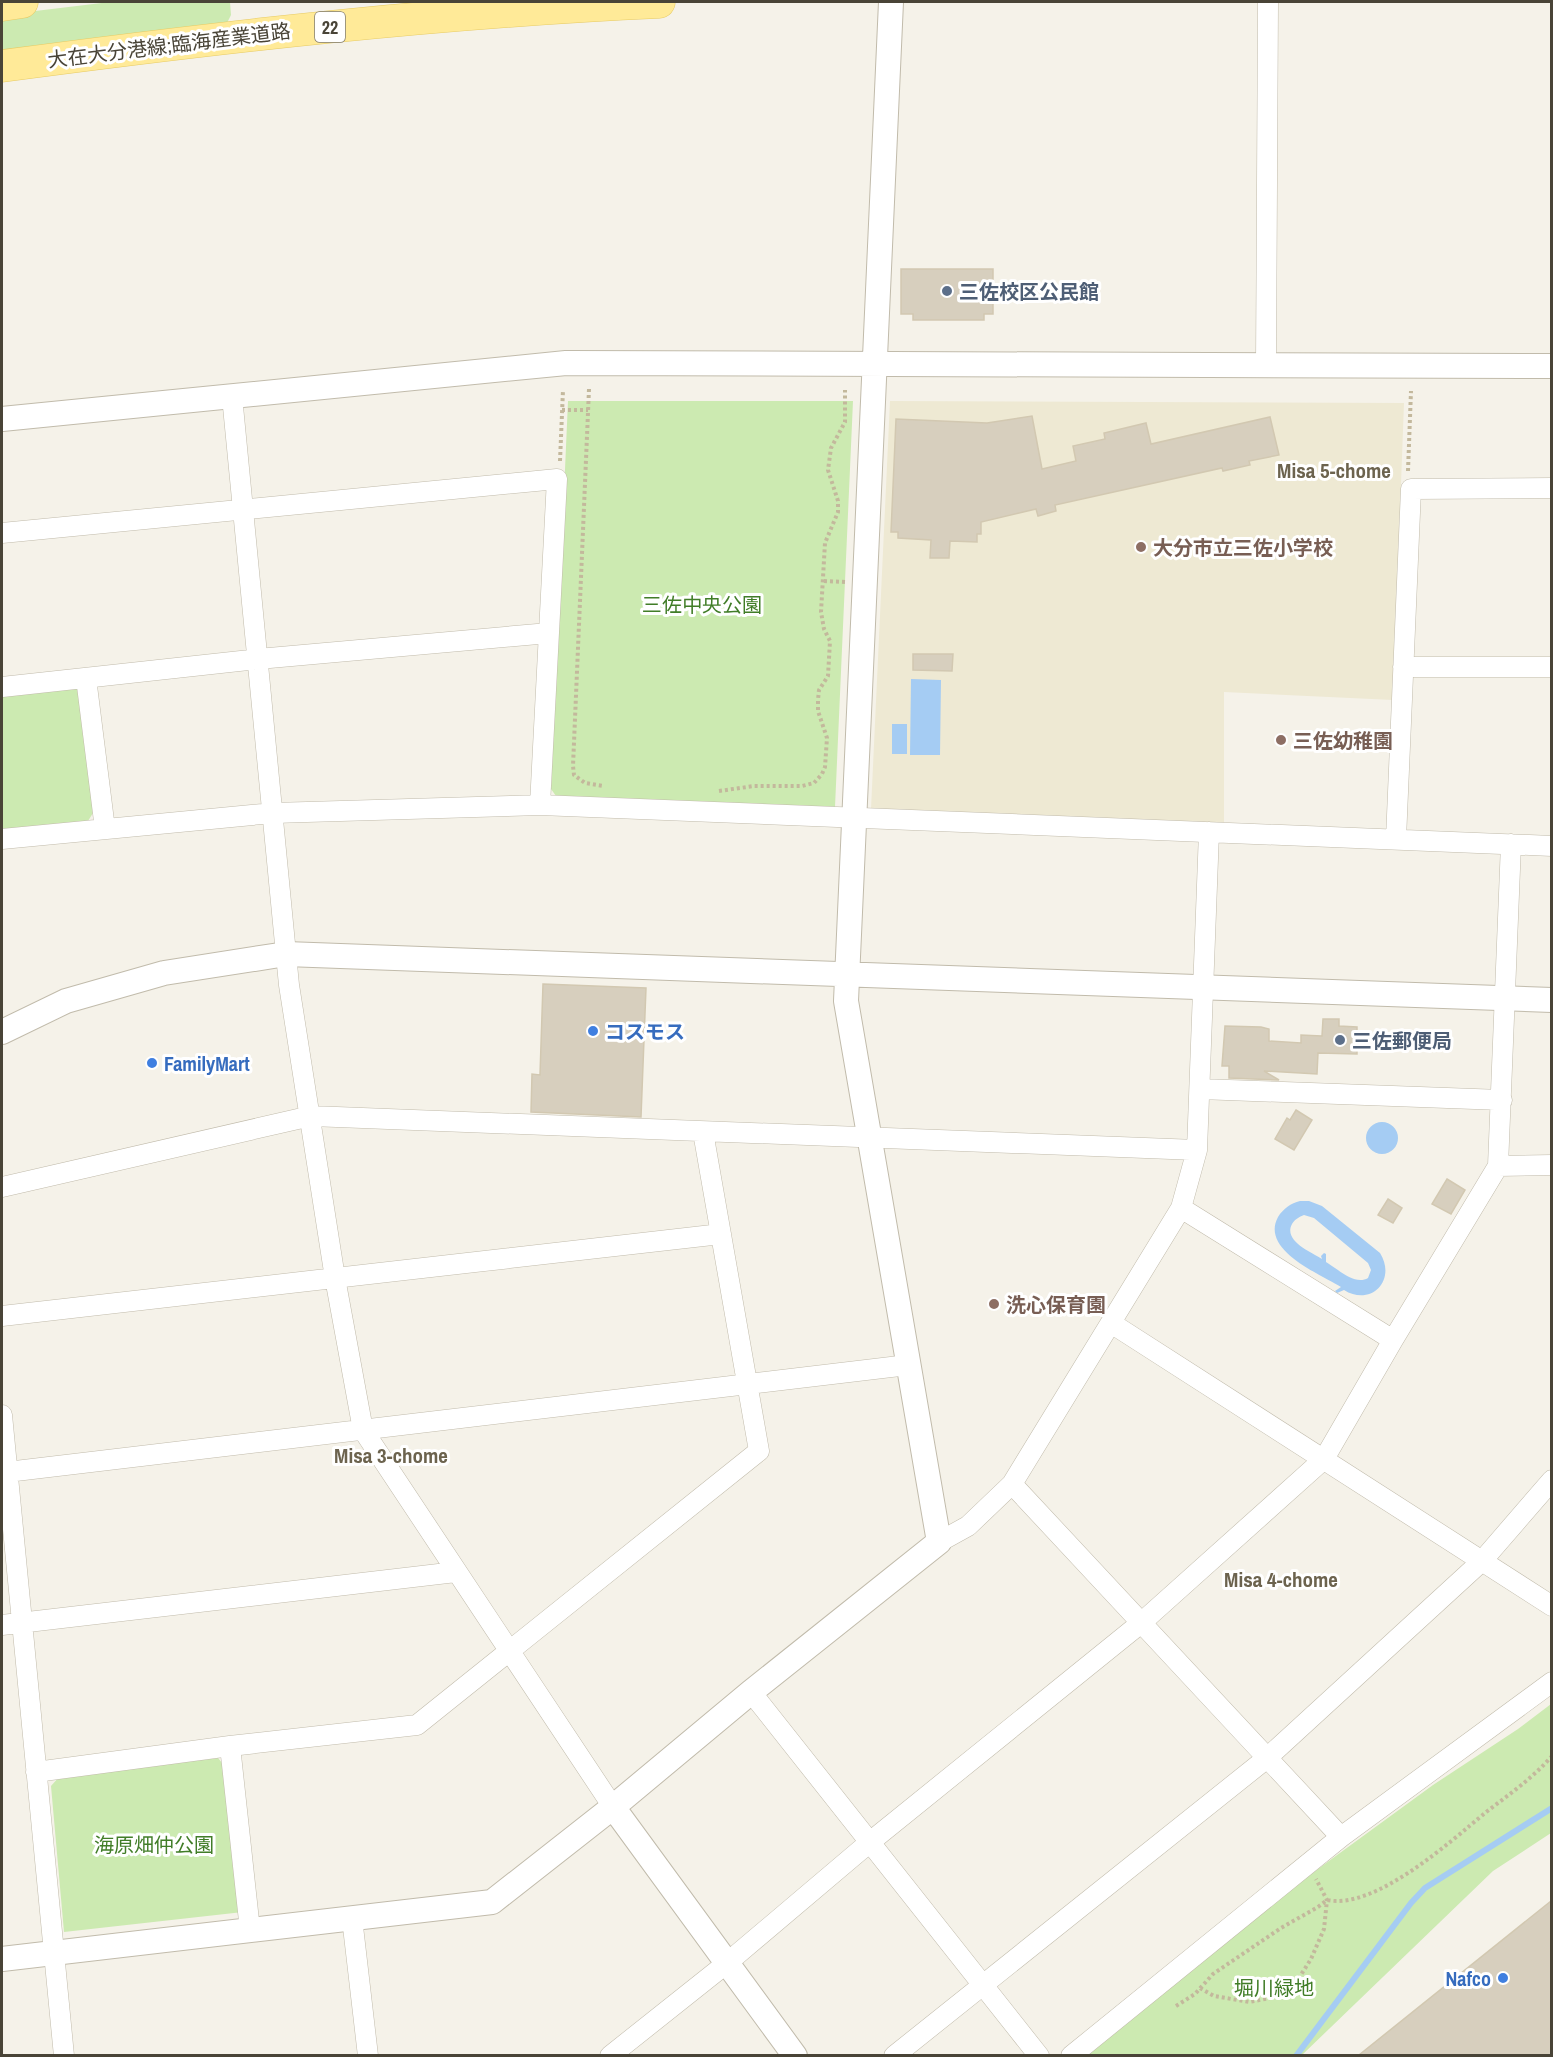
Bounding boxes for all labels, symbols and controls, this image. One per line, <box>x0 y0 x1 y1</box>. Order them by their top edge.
road number: 22 <box>315 12 345 42</box>
street label: 大在大分港線;臨海産業道路 <box>46 17 292 73</box>
place label: 三佐校区公民館 <box>959 278 1099 305</box>
marker: 三佐校区公民館 <box>940 284 954 298</box>
district label: Misa 5-chome <box>1277 456 1391 485</box>
place label: 大分市立三佐小学校 <box>1153 534 1333 561</box>
marker: 大分市立三佐小学校 <box>1134 540 1148 554</box>
park label: 三佐中央公園 <box>642 591 762 618</box>
place label: 三佐幼稚園 <box>1293 727 1393 754</box>
marker: 三佐幼稚園 <box>1274 733 1288 747</box>
place label: コスモス <box>605 1018 685 1045</box>
marker: コスモス <box>586 1024 600 1038</box>
place label: 三佐郵便局 <box>1352 1027 1452 1054</box>
marker: 三佐郵便局 <box>1333 1033 1347 1047</box>
place label: FamilyMart <box>164 1050 250 1077</box>
marker: FamilyMart <box>145 1056 159 1070</box>
place label: 洗心保育園 <box>1006 1291 1106 1318</box>
marker: 洗心保育園 <box>987 1297 1001 1311</box>
district label: Misa 3-chome <box>334 1441 448 1470</box>
district label: Misa 4-chome <box>1224 1565 1338 1594</box>
park label: 海原畑仲公園 <box>94 1831 214 1858</box>
place label: Nafco <box>1445 1965 1491 1992</box>
marker: Nafco <box>1496 1971 1510 1985</box>
park label: 堀川緑地 <box>1234 1974 1314 2001</box>

